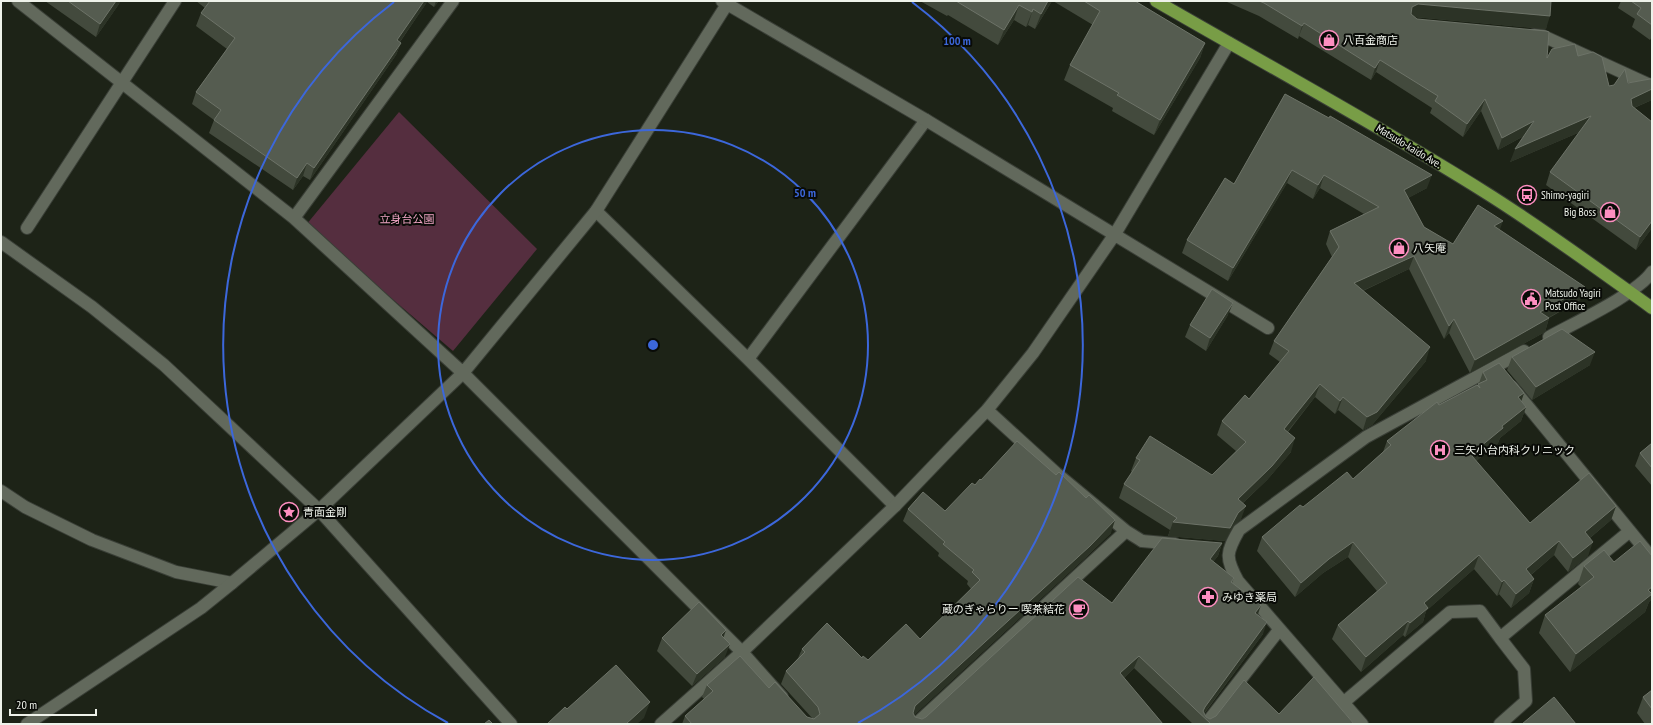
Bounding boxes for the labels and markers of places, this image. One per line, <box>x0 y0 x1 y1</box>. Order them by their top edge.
shop icon: 八百金商店 <box>1318 29 1340 51</box>
place label: 八百金商店 <box>1343 33 1398 47</box>
bus stop icon: Shimo-yagiri <box>1516 184 1538 206</box>
place label: Shimo-yagiri <box>1541 188 1589 202</box>
shop icon: Big Boss <box>1599 201 1621 223</box>
place label: Big Boss <box>1564 205 1596 219</box>
shop icon: 八矢庵 <box>1388 237 1410 259</box>
place label: 八矢庵 <box>1413 241 1446 255</box>
place label: Matsudo Yagiri Post Office <box>1545 286 1601 313</box>
public building icon: Matsudo Yagiri Post Office <box>1520 288 1542 310</box>
centre of rings <box>646 338 660 352</box>
hospital icon: 三矢小台内科クリニック <box>1429 439 1451 461</box>
place label: 三矢小台内科クリニック <box>1454 443 1575 457</box>
place icon: 青面金剛 <box>278 501 300 523</box>
place label: 青面金剛 <box>303 505 347 519</box>
pharmacy icon: みゆき薬局 <box>1197 586 1219 608</box>
place label: みゆき薬局 <box>1222 590 1277 604</box>
cafe icon: 蔵のぎゃらりー 喫茶結花 <box>1068 598 1090 620</box>
place label: 蔵のぎゃらりー 喫茶結花 <box>942 602 1065 616</box>

